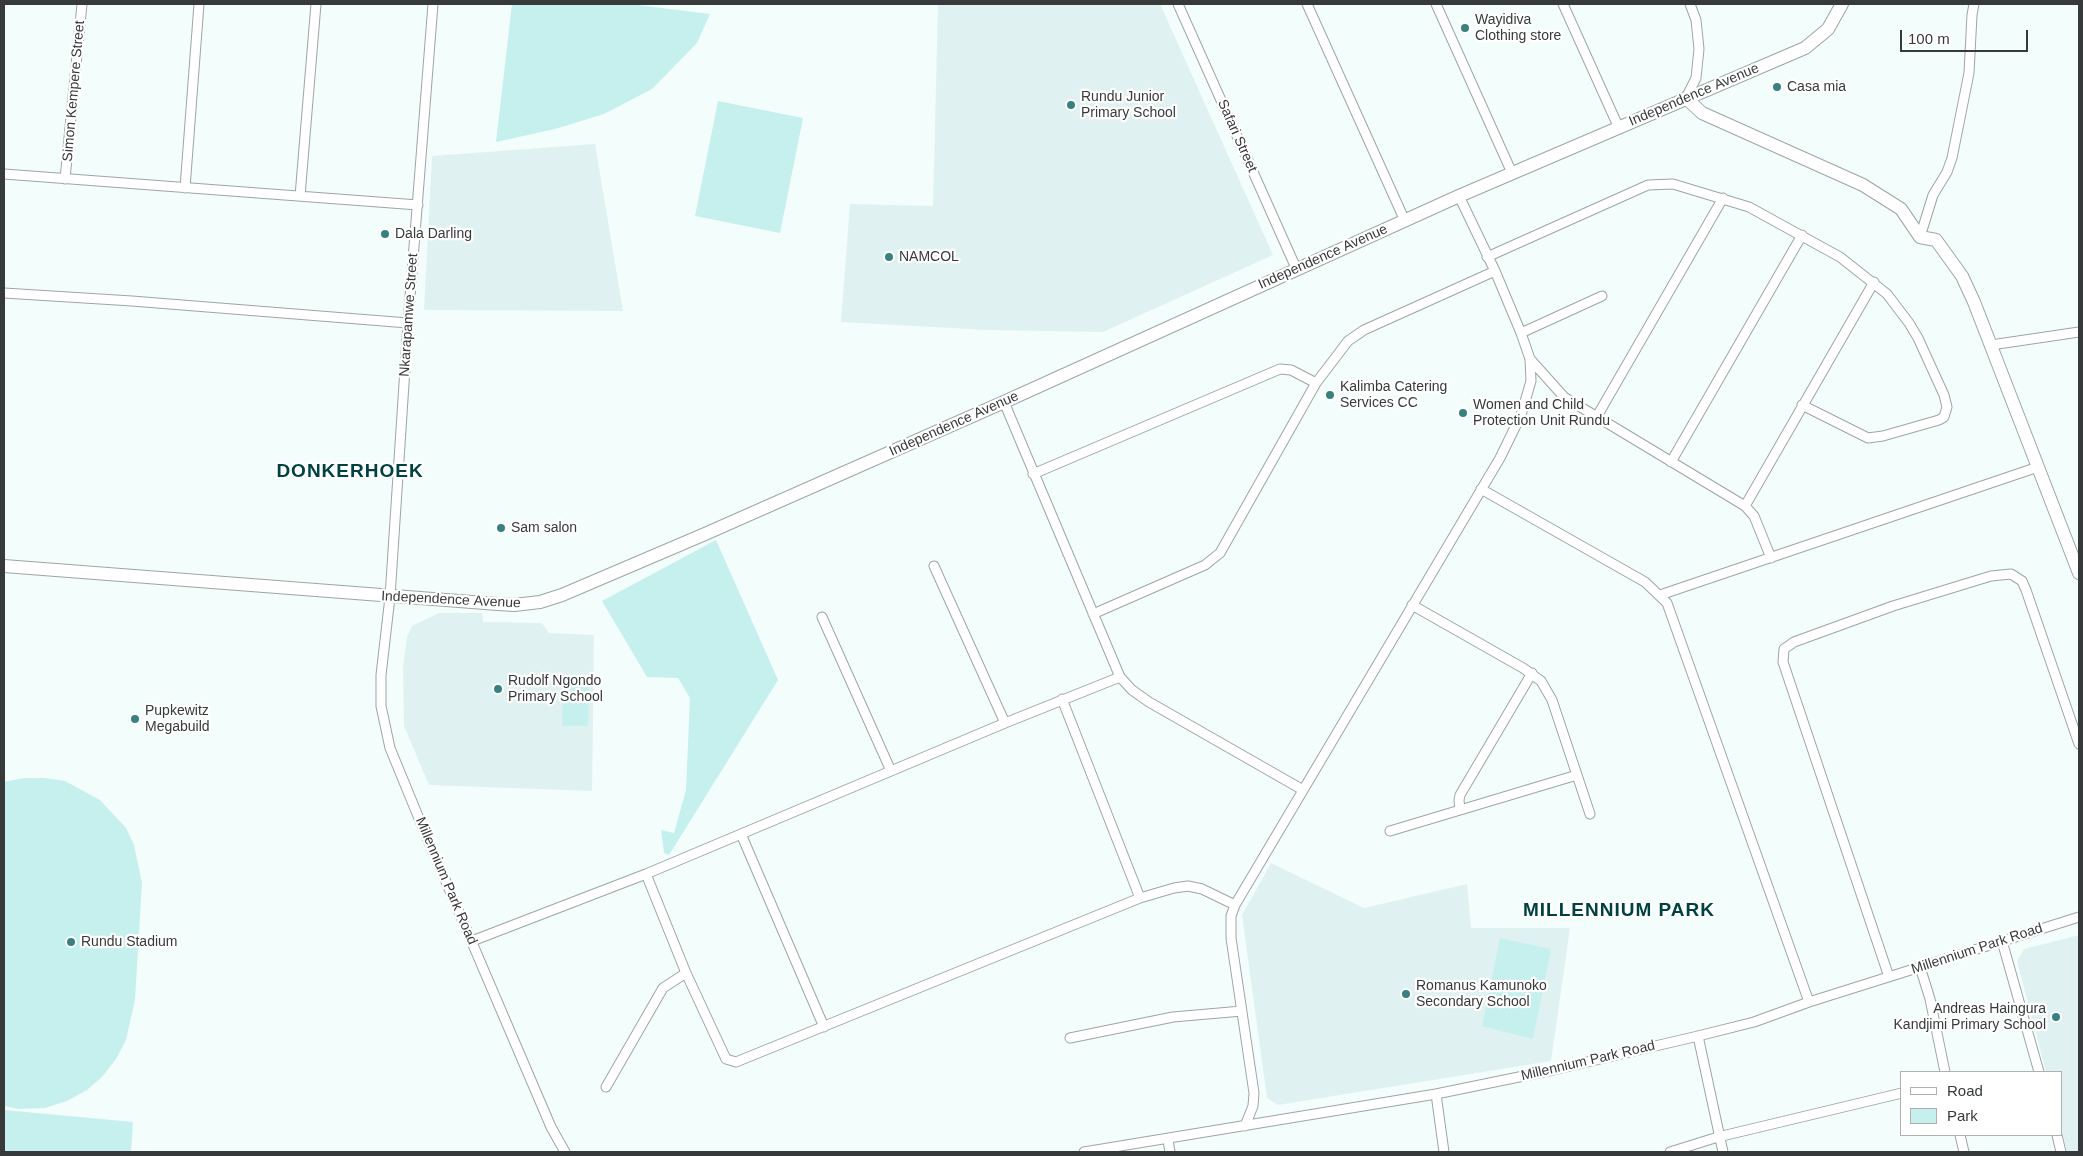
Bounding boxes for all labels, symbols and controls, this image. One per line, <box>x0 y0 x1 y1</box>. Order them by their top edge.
place label: Wayidiva Clothing store <box>1475 12 1561 44</box>
street label: Simon Kempere Street <box>59 20 89 162</box>
scale bar <box>1903 20 2030 52</box>
marker: Wayidiva Clothing store <box>1459 22 1471 34</box>
text: 100 m <box>1908 30 1950 47</box>
street label: Independence Avenue <box>1626 60 1762 130</box>
place label: Casa mia <box>1787 79 1846 95</box>
marker: Casa mia <box>1771 81 1783 93</box>
place label: Rundu Junior Primary School <box>1081 89 1176 121</box>
street label: Safari Street <box>1214 97 1260 175</box>
marker: Rundu Junior Primary School <box>1065 99 1077 111</box>
street label: Independence Avenue <box>1256 221 1390 293</box>
place label: Dala Darling <box>395 226 472 242</box>
marker: Dala Darling <box>379 228 391 240</box>
place label: NAMCOL <box>899 249 959 265</box>
marker: NAMCOL <box>883 251 895 263</box>
street label: Nkarapamwe Street <box>396 253 422 377</box>
place label: Kalimba Catering Services CC <box>1340 379 1447 412</box>
street label: Independence Avenue <box>887 388 1021 460</box>
marker: Kalimba Catering Services CC <box>1324 389 1336 401</box>
place label: Women and Child Protection Unit Rundu <box>1473 397 1610 430</box>
marker: Women and Child Protection Unit Rundu <box>1457 407 1469 419</box>
district label: DONKERHOEK <box>275 461 425 483</box>
place label: Sam salon <box>511 520 577 536</box>
marker: Sam salon <box>495 522 507 534</box>
street label: Independence Avenue <box>381 588 521 612</box>
place label: Rudolf Ngondo Primary School <box>508 673 603 706</box>
marker: Rudolf Ngondo Primary School <box>492 683 504 695</box>
place label: Pupkewitz Megabuild <box>145 703 210 736</box>
marker: Pupkewitz Megabuild <box>129 713 141 725</box>
street label: Millennium Park Road <box>412 815 480 947</box>
district label: MILLENNIUM PARK <box>1521 900 1717 922</box>
street label: Millennium Park Road <box>1909 920 2045 978</box>
place label: Rundu Stadium <box>81 934 178 950</box>
marker: Rundu Stadium <box>65 936 77 948</box>
place label: Romanus Kamunoko Secondary School <box>1416 978 1547 1010</box>
marker: Romanus Kamunoko Secondary School <box>1400 988 1412 1000</box>
place label: Andreas Haingura Kandjimi Primary School <box>1894 1001 2046 1034</box>
marker: Andreas Haingura Kandjimi Primary School <box>2050 1011 2062 1023</box>
street label: Millennium Park Road <box>1519 1037 1657 1085</box>
legend <box>1900 1071 2063 1136</box>
text: Road <box>1947 1082 1983 1099</box>
text: Park <box>1947 1107 1978 1124</box>

